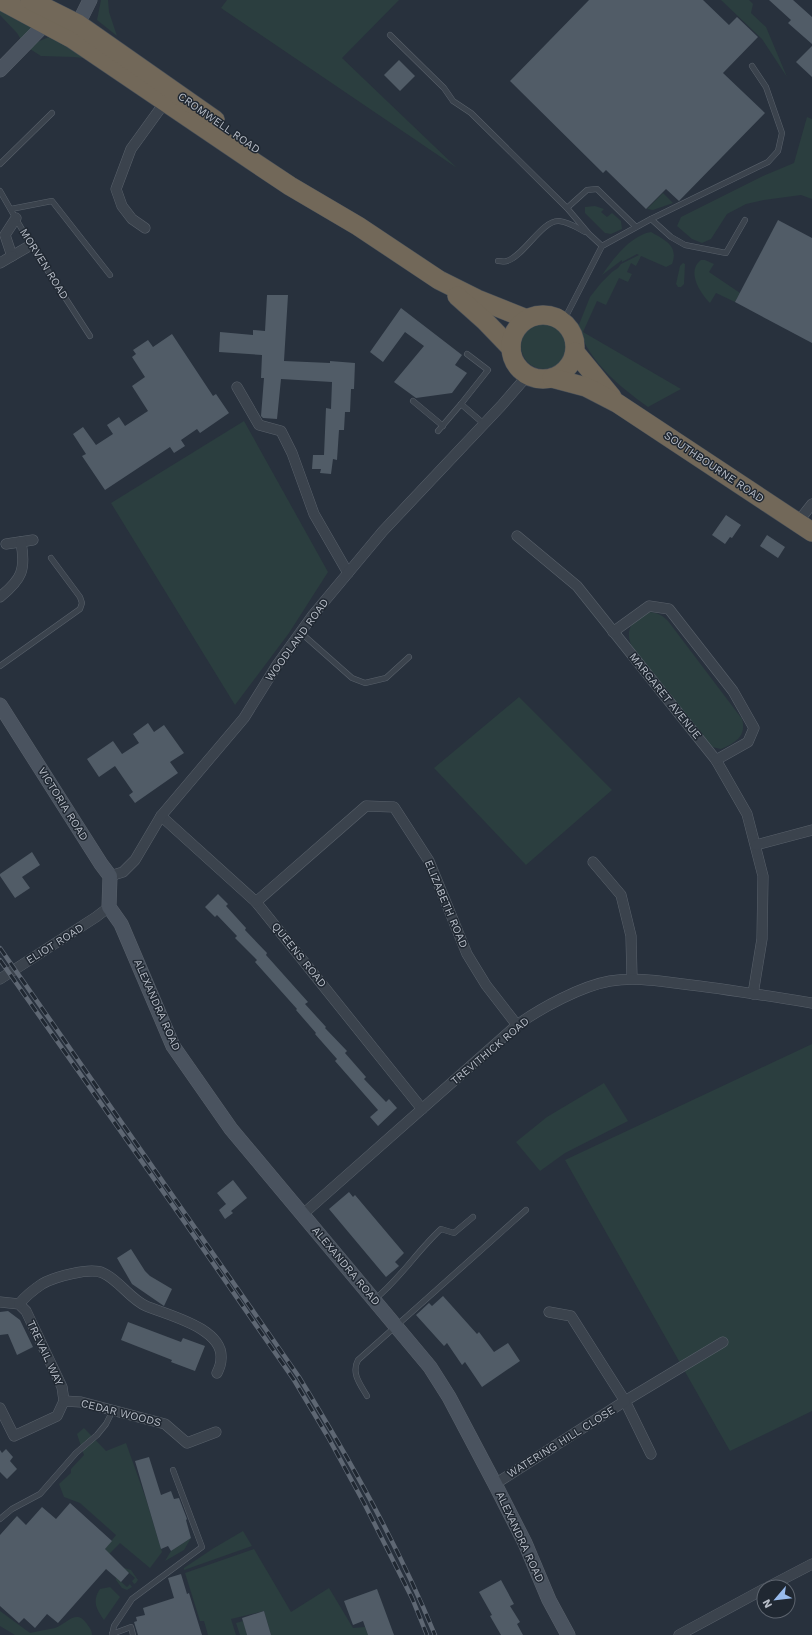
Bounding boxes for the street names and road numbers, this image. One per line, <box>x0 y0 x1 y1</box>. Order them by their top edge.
street label: CROMWELL ROAD <box>176 90 263 156</box>
street label: MORVEN ROAD <box>17 226 71 302</box>
street label: SOUTHBOURNE ROAD <box>662 429 766 505</box>
street label: WOODLAND ROAD <box>263 596 331 684</box>
street label: MARGARET AVENUE <box>626 650 704 742</box>
street label: VICTORIA ROAD <box>35 765 91 843</box>
street label: ELIZABETH ROAD <box>422 858 470 950</box>
street label: QUEENS ROAD <box>269 920 329 990</box>
street label: ELIOT ROAD <box>24 921 86 967</box>
street label: ALEXANDRA ROAD <box>131 957 183 1053</box>
street label: TREVITHICK ROAD <box>448 1014 532 1088</box>
street label: ALEXANDRA ROAD <box>309 1224 383 1308</box>
street label: TREVAIL WAY <box>24 1318 66 1388</box>
street label: CEDAR WOODS <box>80 1397 162 1429</box>
street label: WATERING HILL CLOSE <box>505 1403 617 1481</box>
street label: ALEXANDRA ROAD <box>493 1489 547 1585</box>

